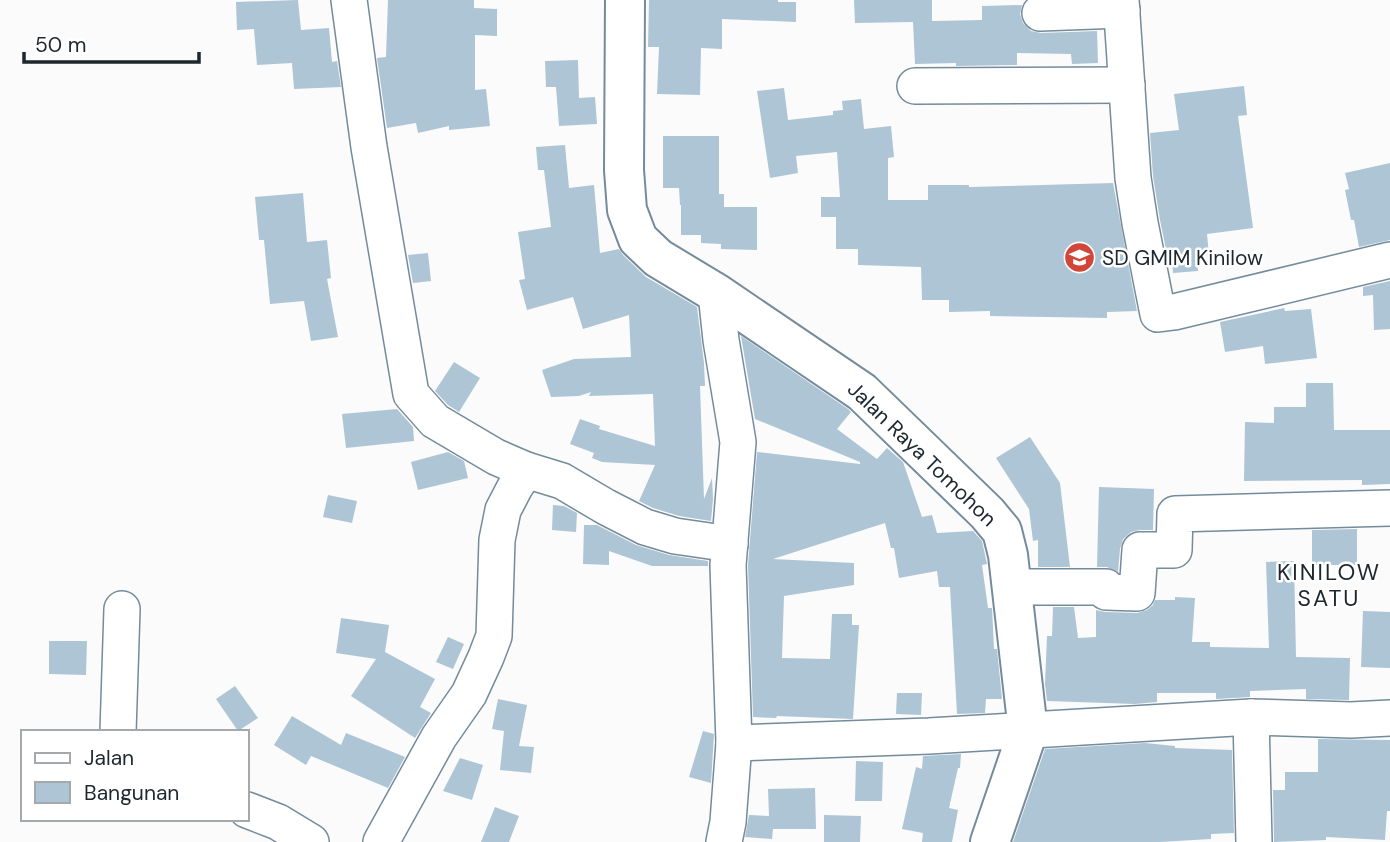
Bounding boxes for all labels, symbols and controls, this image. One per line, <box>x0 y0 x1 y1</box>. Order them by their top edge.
scale bar <box>24 21 200 65</box>
text: 50 m <box>35 31 86 59</box>
school or university icon: SD GMIM Kinilow <box>1062 241 1096 275</box>
place label: SD GMIM Kinilow <box>1102 244 1263 272</box>
street label: Jalan Raya Tomohon <box>841 375 1003 533</box>
district label: KINILOW SATU <box>1277 557 1381 613</box>
legend <box>21 730 248 821</box>
text: Jalan <box>84 744 134 772</box>
text: Bangunan <box>84 779 179 807</box>

